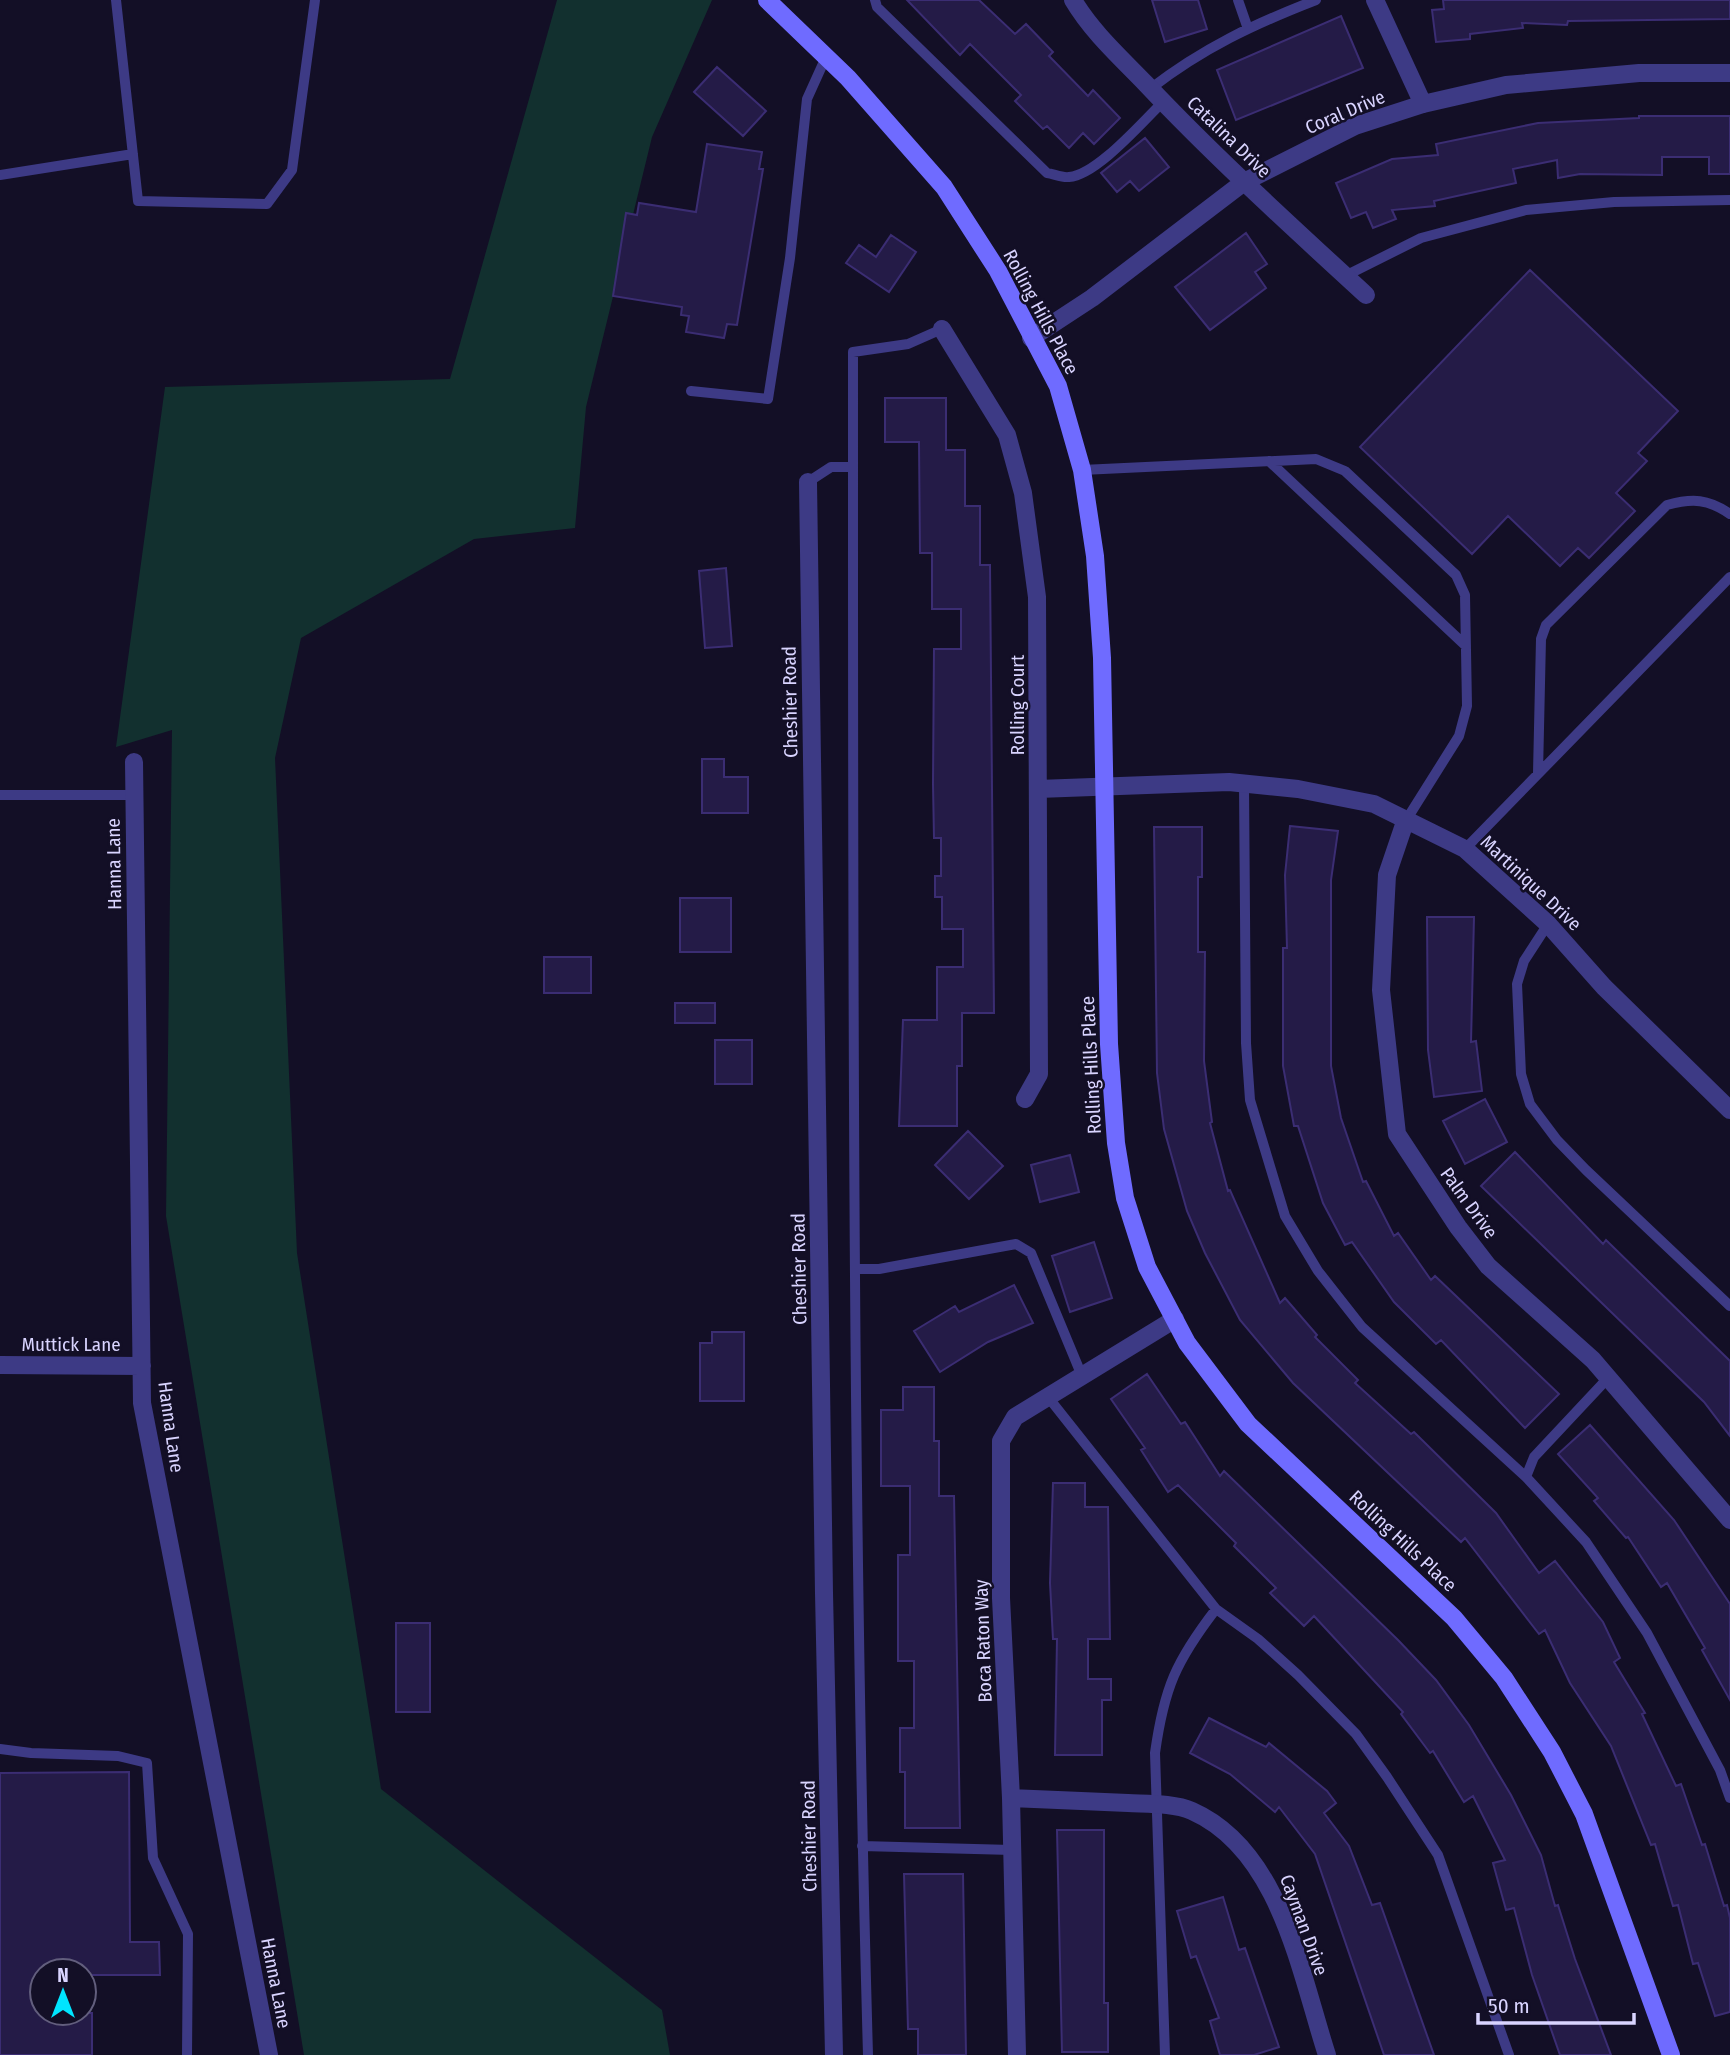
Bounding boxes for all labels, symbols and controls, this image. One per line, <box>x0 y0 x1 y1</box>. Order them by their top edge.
street label: Coral Drive <box>1302 85 1388 139</box>
street label: Catalina Drive <box>1182 91 1276 183</box>
street label: Rolling Hills Place <box>998 246 1084 378</box>
street label: Cheshier Road <box>778 646 802 758</box>
street label: Rolling Court <box>1006 654 1029 755</box>
street label: Hanna Lane <box>102 818 126 910</box>
street label: Martinique Drive <box>1476 830 1586 936</box>
street label: Rolling Hills Place <box>1076 995 1106 1135</box>
street label: Palm Drive <box>1435 1163 1503 1243</box>
street label: Cheshier Road <box>787 1213 811 1325</box>
street label: Muttick Lane <box>21 1333 121 1356</box>
street label: Hanna Lane <box>153 1380 189 1474</box>
street label: Rolling Hills Place <box>1345 1485 1461 1597</box>
street label: Boca Raton Way <box>969 1579 997 1703</box>
street label: Cheshier Road <box>797 1780 821 1892</box>
street label: Cayman Drive <box>1275 1871 1333 1979</box>
street label: Hanna Lane <box>256 1936 296 2030</box>
north arrow <box>28 1957 98 2027</box>
text: N <box>57 1964 69 1987</box>
scale bar <box>1478 1982 1634 2026</box>
text: 50 m <box>1488 1993 1530 2019</box>

